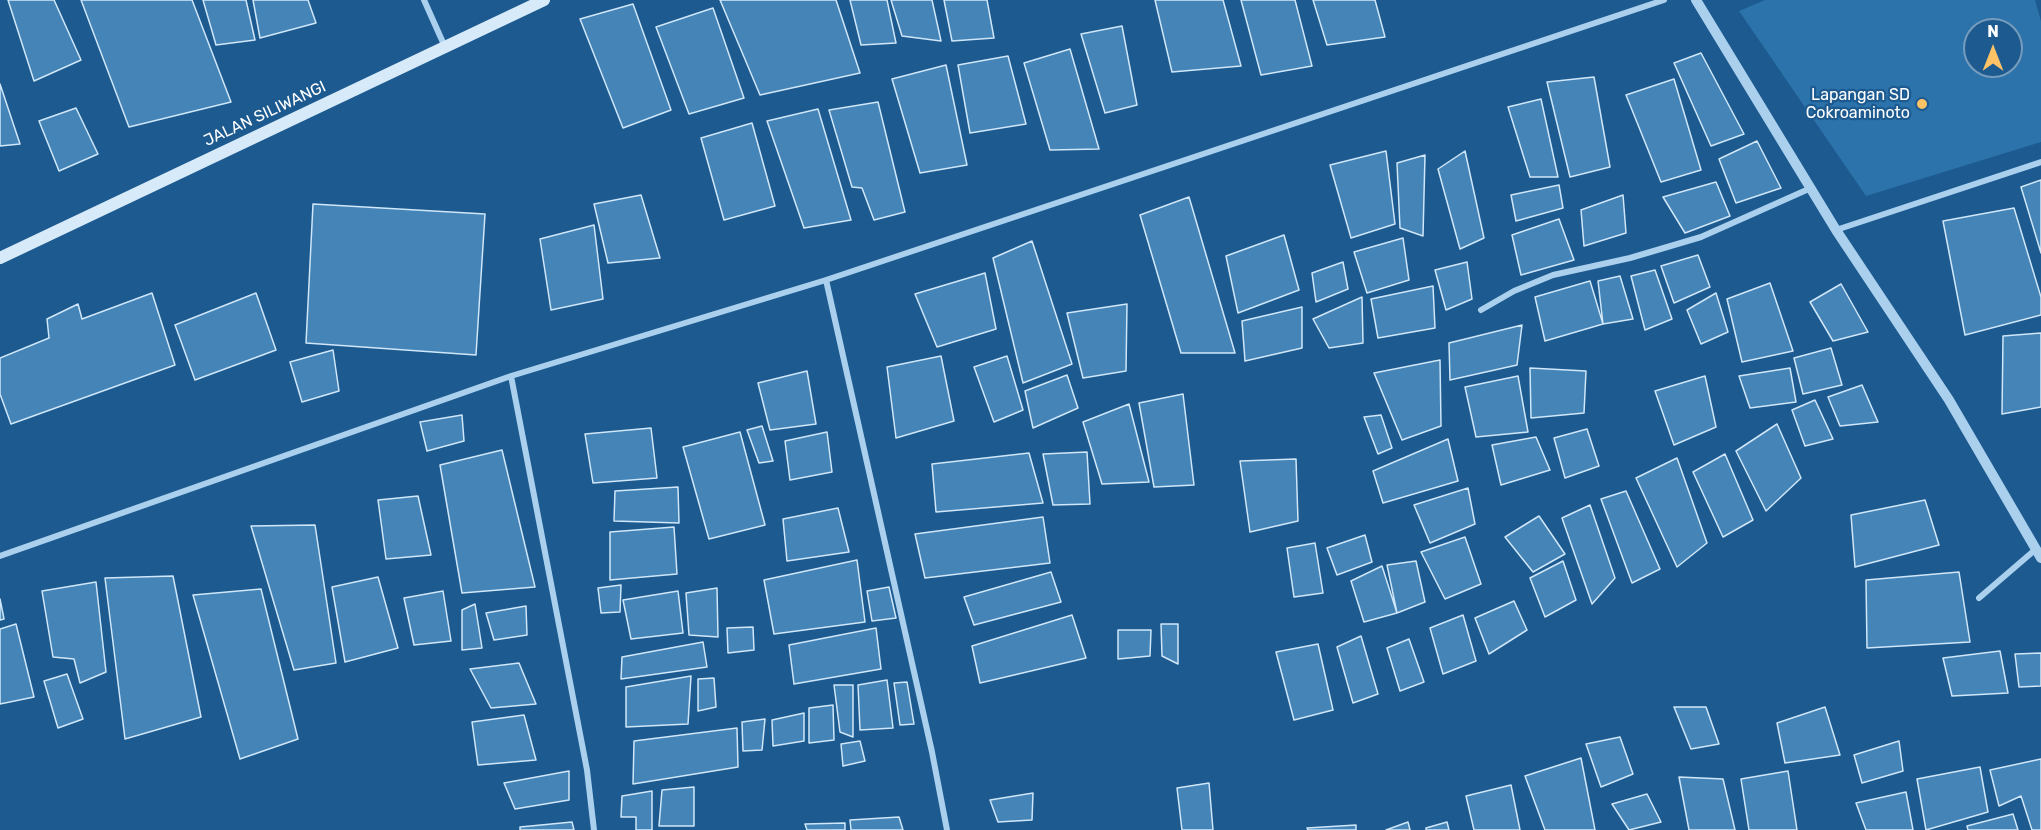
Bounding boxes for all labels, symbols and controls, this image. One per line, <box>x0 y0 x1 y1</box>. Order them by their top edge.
north arrow <box>1963 18 2023 78</box>
text: N <box>1987 22 1999 41</box>
street label: JALAN SILIWANGI <box>201 77 329 151</box>
place label: Lapangan SD Cokroaminoto <box>1806 85 1910 123</box>
marker: Lapangan SD Cokroaminoto <box>1915 97 1929 111</box>

